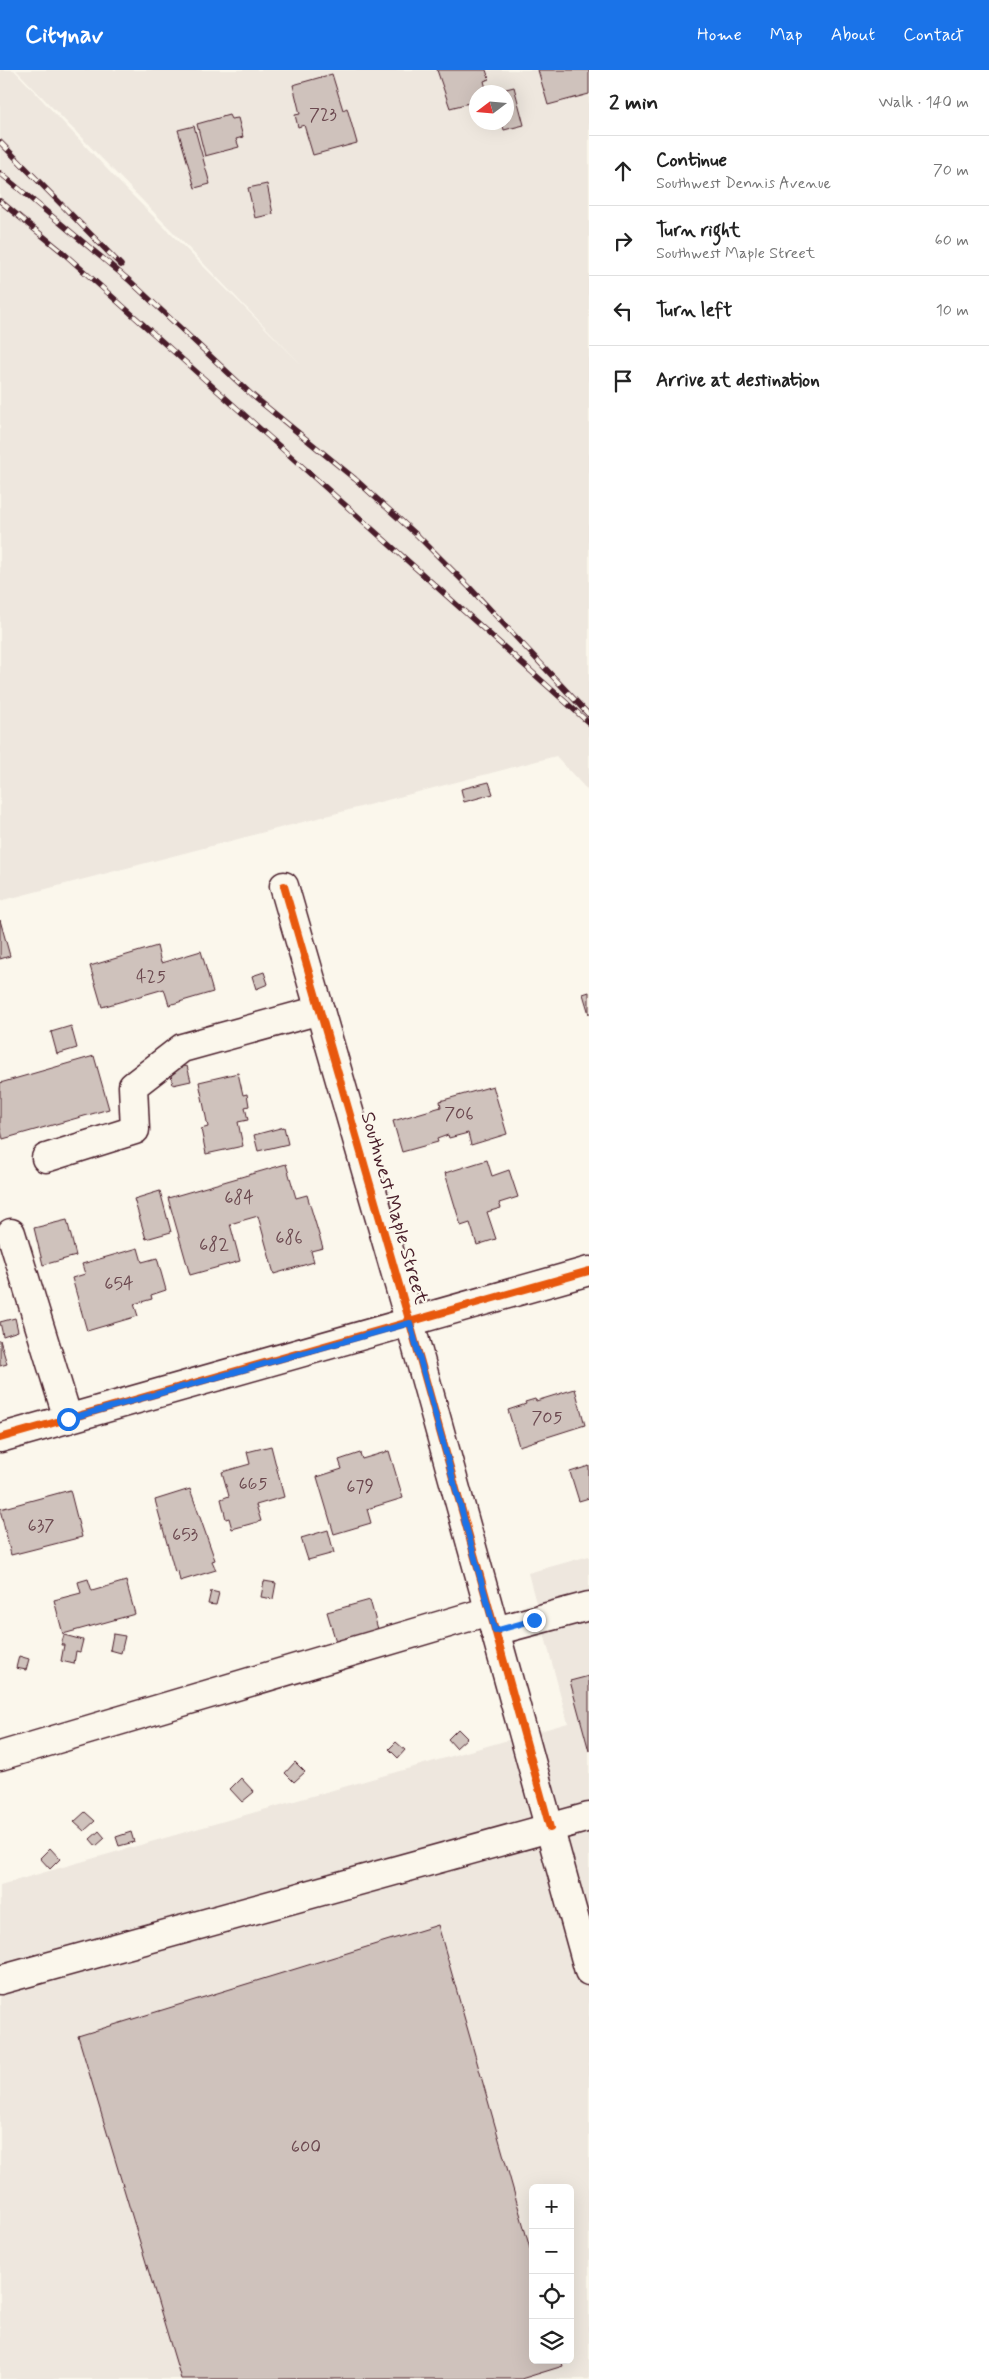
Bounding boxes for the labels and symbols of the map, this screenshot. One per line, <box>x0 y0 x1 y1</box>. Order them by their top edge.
north arrow <box>469 85 514 130</box>
house number: 723 <box>309 103 337 127</box>
house number: 425 <box>136 965 166 989</box>
house number: 706 <box>444 1102 474 1126</box>
street label: Southwest Maple Street <box>354 1109 434 1308</box>
house number: 684 <box>224 1186 254 1210</box>
house number: 686 <box>275 1226 303 1250</box>
house number: 682 <box>199 1233 229 1257</box>
house number: 654 <box>104 1272 134 1296</box>
house number: 705 <box>531 1406 563 1430</box>
route start <box>57 1408 80 1431</box>
house number: 665 <box>238 1472 268 1496</box>
house number: 679 <box>346 1475 374 1499</box>
house number: 637 <box>28 1514 54 1538</box>
house number: 653 <box>172 1523 198 1547</box>
route end <box>523 1609 546 1632</box>
house number: 600 <box>291 2135 321 2159</box>

